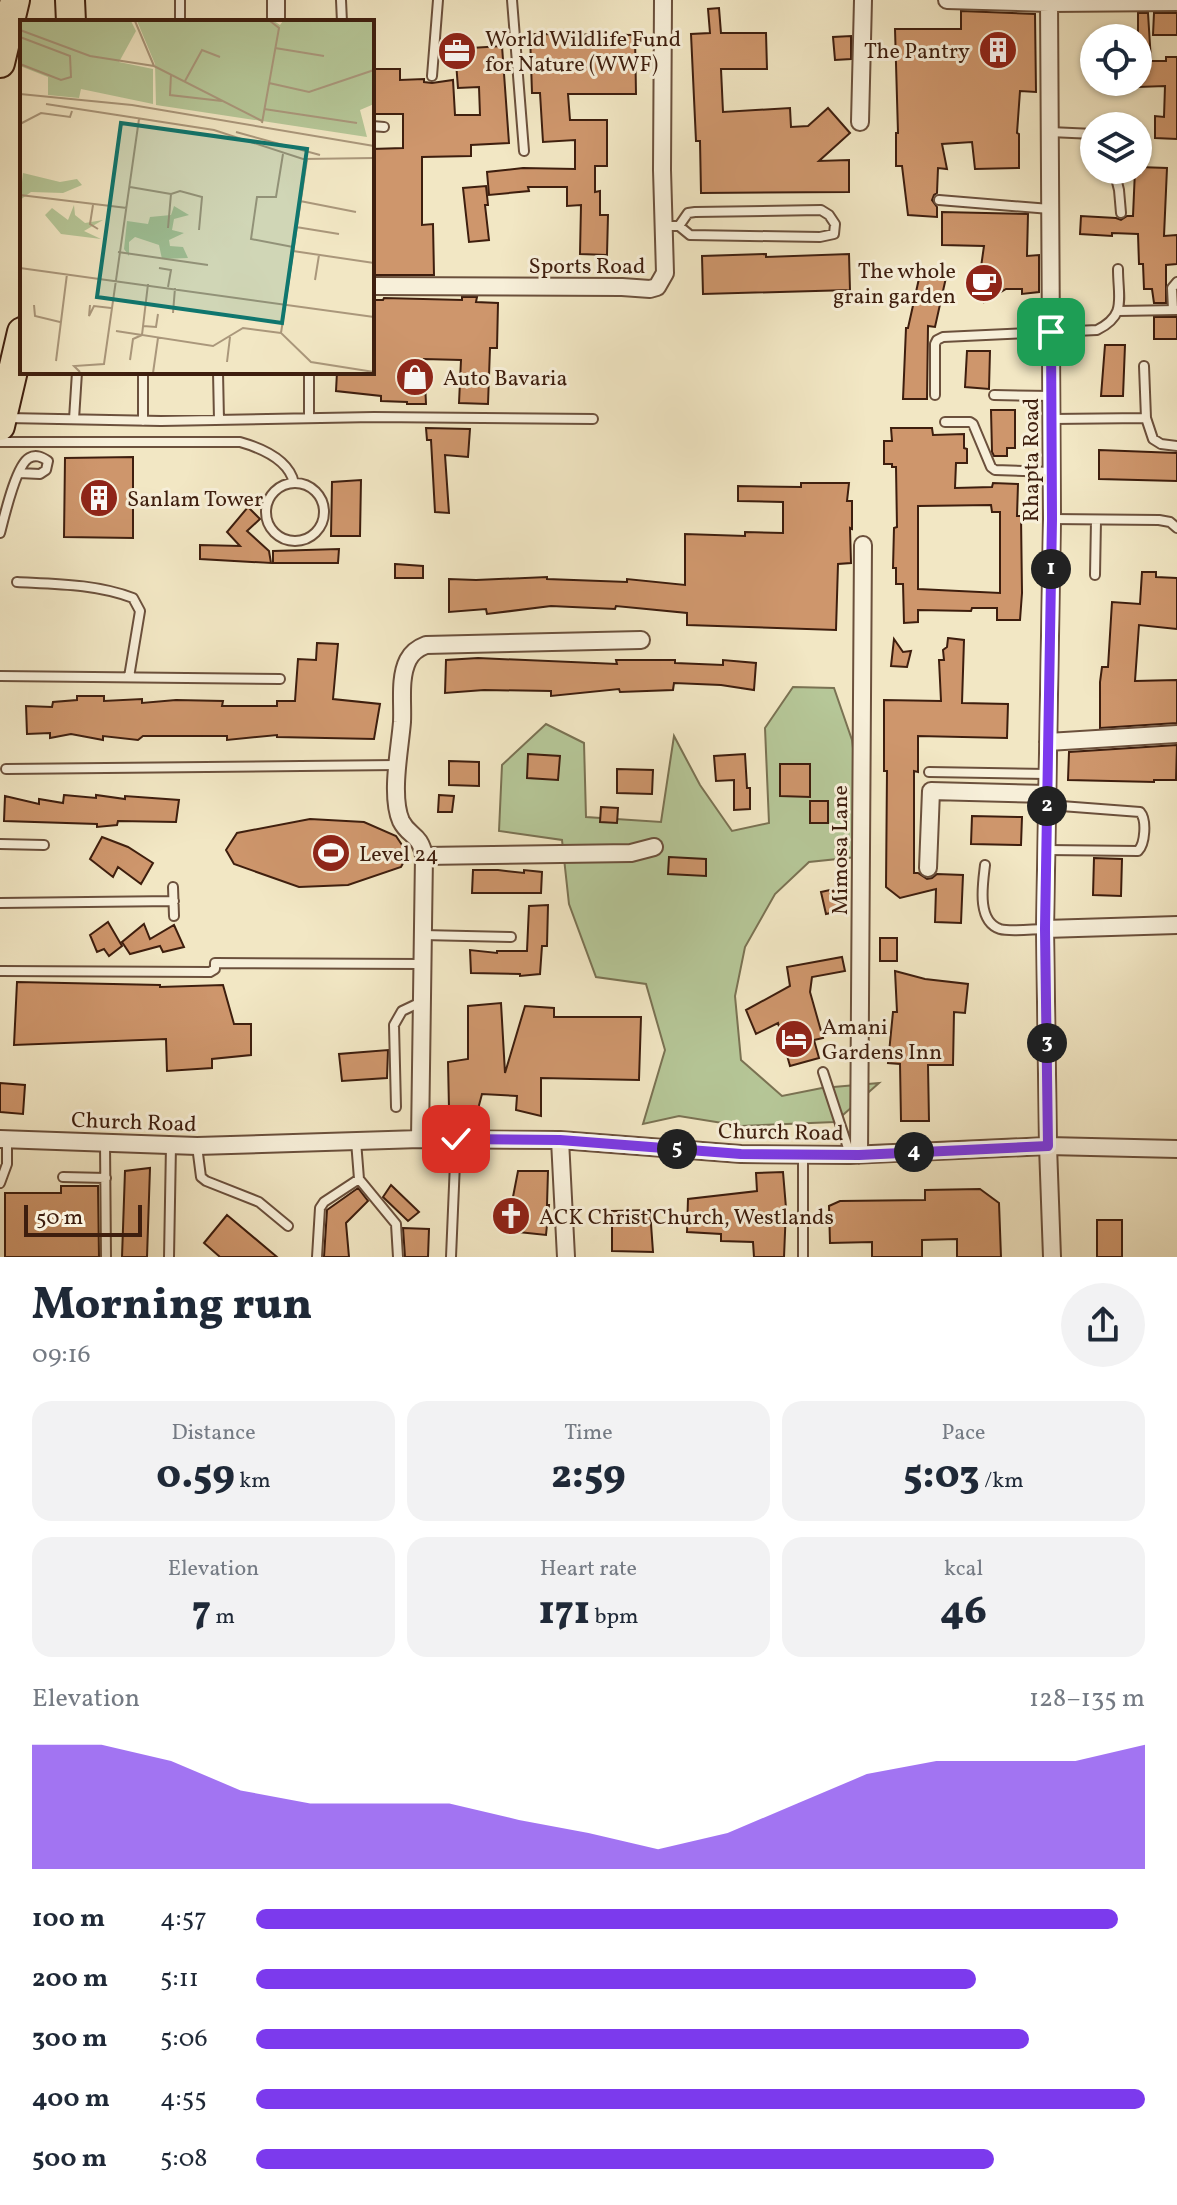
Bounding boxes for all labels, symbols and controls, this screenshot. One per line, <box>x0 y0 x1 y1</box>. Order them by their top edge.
inset map <box>20 20 374 374</box>
map controls <box>1080 24 1152 184</box>
button: locate <box>1080 24 1152 96</box>
place label: World Wildlife Fund for Nature (WWF) <box>485 25 681 81</box>
building icon: The Pantry <box>977 29 1019 71</box>
office icon: World Wildlife Fund for Nature (WWF) <box>436 30 478 72</box>
place label: The Pantry <box>864 37 970 68</box>
button: layers <box>1080 112 1152 184</box>
street label: Sports Road <box>529 252 645 283</box>
place label: The whole grain garden <box>833 257 956 313</box>
cafe icon: The whole grain garden <box>963 262 1005 304</box>
pin <box>1017 298 1085 366</box>
icon: arrive <box>1029 310 1073 354</box>
shop icon: Auto Bavaria <box>394 356 436 398</box>
place label: Auto Bavaria <box>443 364 567 395</box>
street label: Rhapta Road <box>1017 398 1048 522</box>
building icon: Sanlam Tower <box>78 477 120 519</box>
place label: Sanlam Tower <box>127 485 263 516</box>
pin: 1 <box>1031 549 1071 589</box>
text: 1 <box>1047 553 1055 584</box>
street label: Mimosa Lane <box>826 785 857 915</box>
pin: 2 <box>1027 786 1067 826</box>
text: 2 <box>1041 790 1053 821</box>
sports icon: Level 24 <box>310 832 352 874</box>
place label: Level 24 <box>359 840 439 871</box>
place label: Amani Gardens Inn <box>822 1013 942 1069</box>
hotel icon: Amani Gardens Inn <box>773 1018 815 1060</box>
pin: 3 <box>1027 1023 1067 1063</box>
text: 3 <box>1041 1027 1053 1058</box>
pin <box>422 1105 490 1173</box>
street label: Church Road <box>71 1106 197 1141</box>
icon: check <box>434 1117 478 1161</box>
street label: Church Road <box>718 1117 844 1150</box>
pin: 5 <box>657 1129 697 1169</box>
pin: 4 <box>894 1132 934 1172</box>
text: 5 <box>672 1133 682 1164</box>
text: 4 <box>907 1136 921 1167</box>
church icon: ACK Christ Church, Westlands <box>490 1195 532 1237</box>
scale bar <box>24 1201 142 1237</box>
text: 50 m <box>36 1203 83 1234</box>
place label: ACK Christ Church, Westlands <box>539 1203 834 1234</box>
text: Morning run <box>32 1276 312 1337</box>
button: share <box>1061 1283 1145 1367</box>
text: 09:16 <box>32 1337 91 1373</box>
text: Distance <box>171 1418 256 1449</box>
text: Time <box>564 1418 613 1449</box>
text: Pace <box>941 1418 986 1449</box>
text: 0.59 <box>156 1449 235 1505</box>
text: 2:59 <box>551 1449 626 1505</box>
text: 5:03 <box>903 1449 980 1505</box>
text: km <box>235 1466 271 1497</box>
text: /km <box>980 1466 1024 1497</box>
text: Elevation <box>168 1554 259 1585</box>
text: Heart rate <box>540 1554 637 1585</box>
text: kcal <box>944 1554 983 1585</box>
text: 7 <box>192 1585 211 1641</box>
text: 171 <box>538 1585 590 1641</box>
text: 46 <box>940 1585 987 1641</box>
text: m <box>211 1602 235 1633</box>
text: bpm <box>590 1602 639 1633</box>
text: Elevation <box>32 1681 140 1717</box>
text: 128–135 m <box>1029 1681 1145 1717</box>
text: 100 m <box>32 1901 105 1937</box>
text: 4:57 <box>160 1901 207 1937</box>
text: 200 m <box>32 1961 108 1997</box>
text: 5:11 <box>160 1961 199 1997</box>
text: 300 m <box>32 2021 108 2057</box>
text: 5:06 <box>160 2021 208 2057</box>
text: 400 m <box>32 2081 110 2117</box>
text: 4:55 <box>160 2081 207 2117</box>
text: 500 m <box>32 2141 107 2177</box>
text: 5:08 <box>160 2141 207 2177</box>

